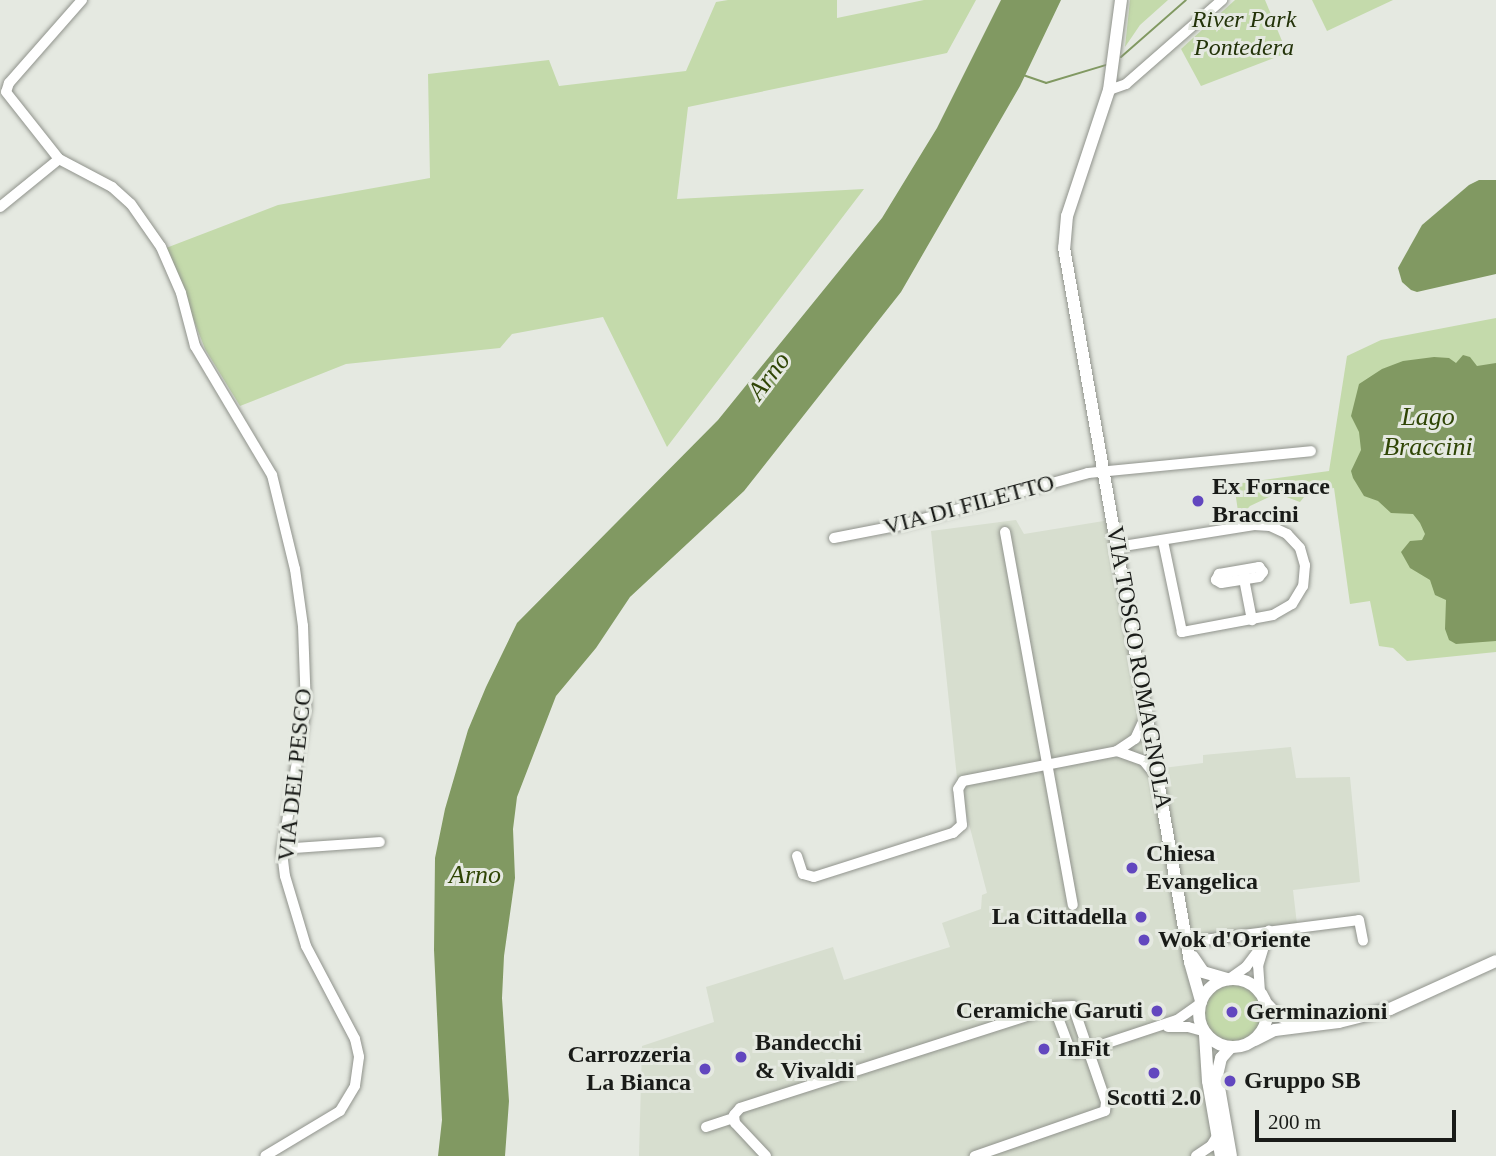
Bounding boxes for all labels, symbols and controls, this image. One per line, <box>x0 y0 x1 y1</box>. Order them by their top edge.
park label: River Park Pontedera <box>1192 6 1296 62</box>
water label: Arno <box>741 346 797 406</box>
water label: Lago Braccini <box>1383 401 1473 462</box>
street label: VIA DI FILETTO <box>880 468 1058 542</box>
place label: Ex Fornace Braccini <box>1212 473 1330 529</box>
marker: Ex Fornace Braccini <box>1190 493 1206 509</box>
street label: VIA TOSCO ROMAGNOLA <box>1100 523 1178 813</box>
street label: VIA DEL PESCO <box>271 686 319 864</box>
place label: Chiesa Evangelica <box>1146 840 1258 896</box>
water label: Arno <box>449 859 501 891</box>
marker: Chiesa Evangelica <box>1124 860 1140 876</box>
place label: La Cittadella <box>992 903 1127 931</box>
marker: La Cittadella <box>1133 909 1149 925</box>
place label: Wok d'Oriente <box>1158 926 1311 954</box>
marker: Wok d'Oriente <box>1136 932 1152 948</box>
place label: Ceramiche Garuti <box>956 997 1143 1025</box>
place label: Germinazioni <box>1246 998 1387 1026</box>
marker: Ceramiche Garuti <box>1149 1003 1165 1019</box>
marker: Germinazioni <box>1224 1004 1240 1020</box>
place label: Bandecchi & Vivaldi <box>755 1029 862 1085</box>
place label: InFit <box>1058 1035 1110 1063</box>
place label: Carrozzeria La Bianca <box>568 1041 691 1097</box>
marker: InFit <box>1036 1041 1052 1057</box>
marker: Bandecchi & Vivaldi <box>733 1049 749 1065</box>
marker: Carrozzeria La Bianca <box>697 1061 713 1077</box>
marker: Scotti 2.0 <box>1146 1065 1162 1081</box>
place label: Gruppo SB <box>1244 1067 1361 1095</box>
marker: Gruppo SB <box>1222 1073 1238 1089</box>
place label: Scotti 2.0 <box>1107 1084 1201 1112</box>
scale bar <box>1258 1096 1459 1140</box>
text: 200 m <box>1268 1110 1321 1134</box>

